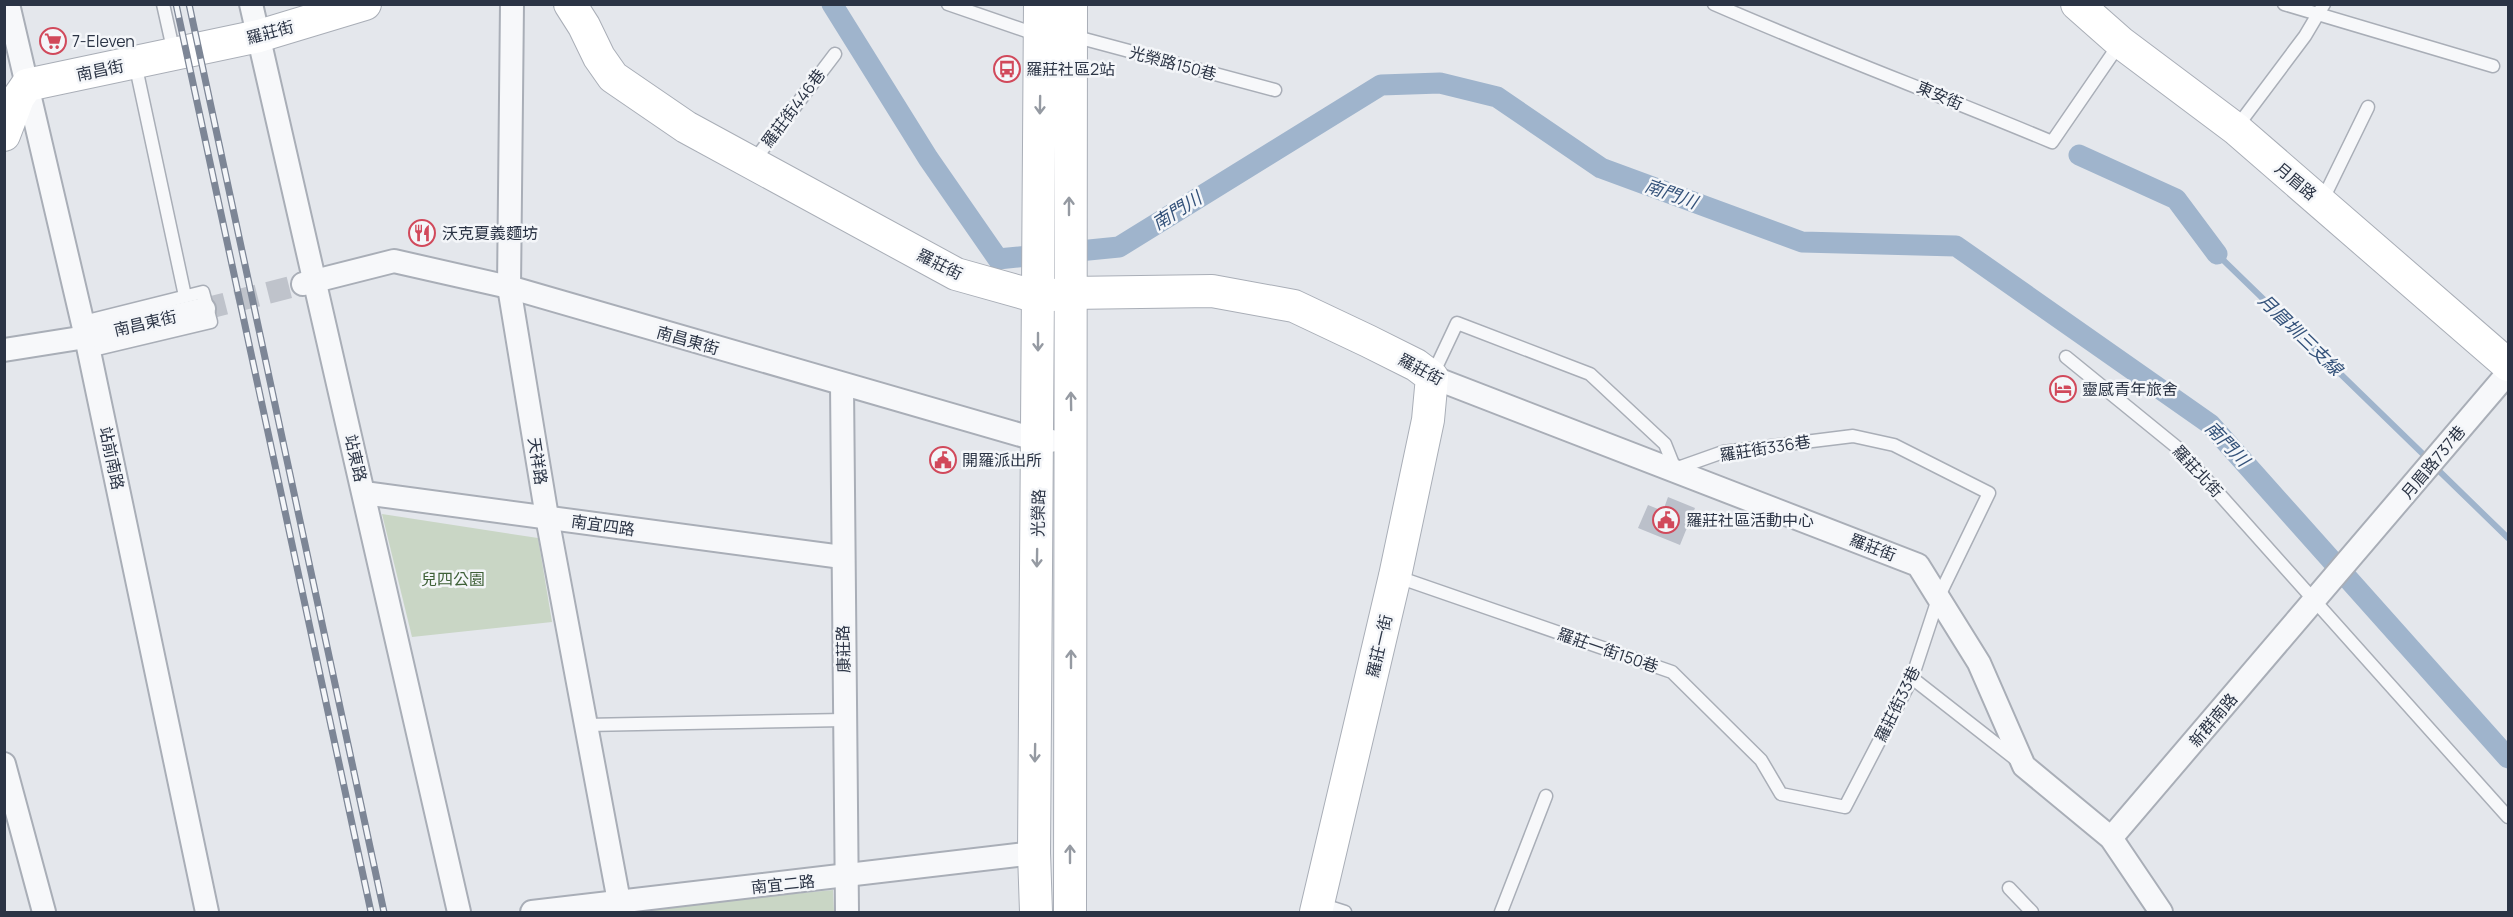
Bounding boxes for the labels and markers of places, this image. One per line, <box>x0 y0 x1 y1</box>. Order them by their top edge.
supermarket icon: 7-Eleven <box>38 26 68 56</box>
place label: 7-Eleven <box>72 30 135 52</box>
bus stop icon: 羅莊社區2站 <box>992 54 1022 84</box>
place label: 羅莊社區2站 <box>1026 58 1115 80</box>
restaurant icon: 沃克夏義麵坊 <box>407 218 437 248</box>
place label: 沃克夏義麵坊 <box>442 222 538 244</box>
hotel icon: 靈感青年旅舍 <box>2048 374 2078 404</box>
place label: 靈感青年旅舍 <box>2082 378 2178 400</box>
public building icon: 開羅派出所 <box>928 445 958 475</box>
place label: 開羅派出所 <box>962 449 1042 471</box>
public building icon: 羅莊社區活動中心 <box>1651 505 1681 535</box>
place label: 羅莊社區活動中心 <box>1686 509 1814 531</box>

